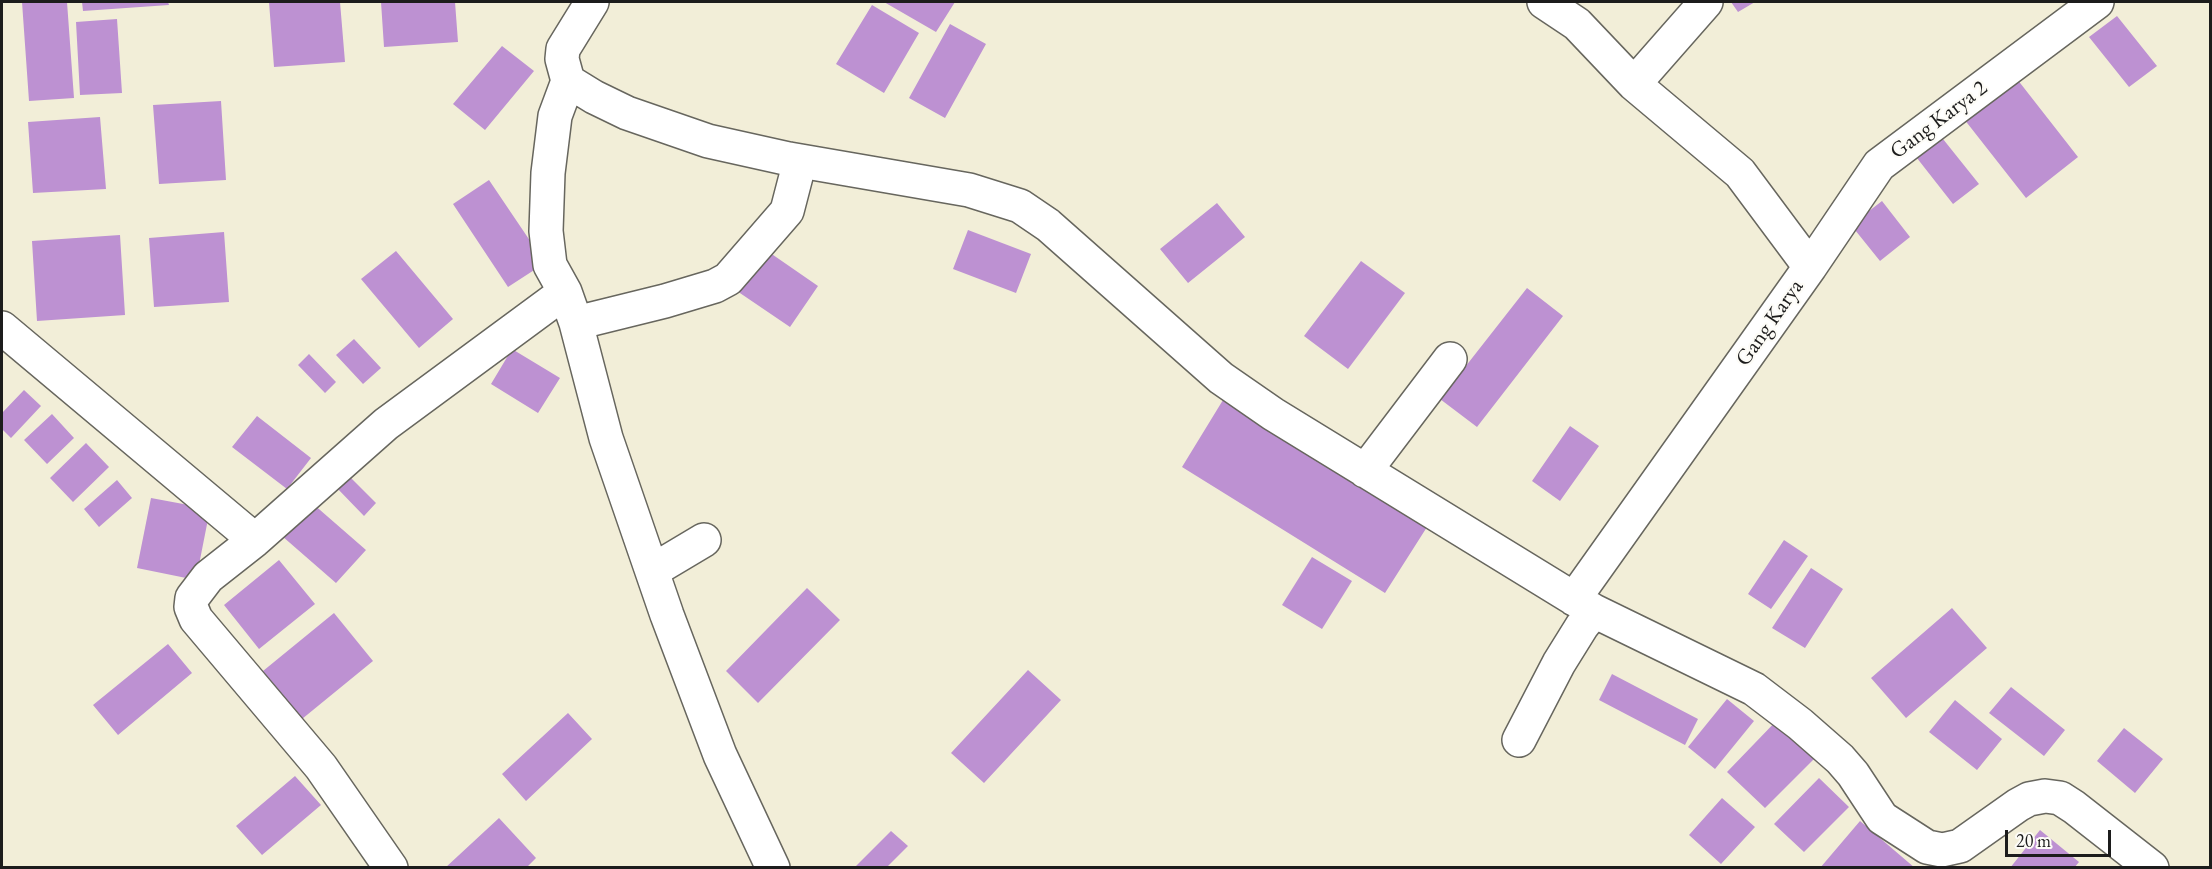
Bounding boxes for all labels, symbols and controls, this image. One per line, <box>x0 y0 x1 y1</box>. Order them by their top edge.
street label: Gang Karya 2 <box>1885 75 1993 165</box>
street label: Gang Karya <box>1731 275 1809 371</box>
scale bar <box>2008 818 2114 856</box>
text: 20 m <box>2016 829 2051 852</box>

